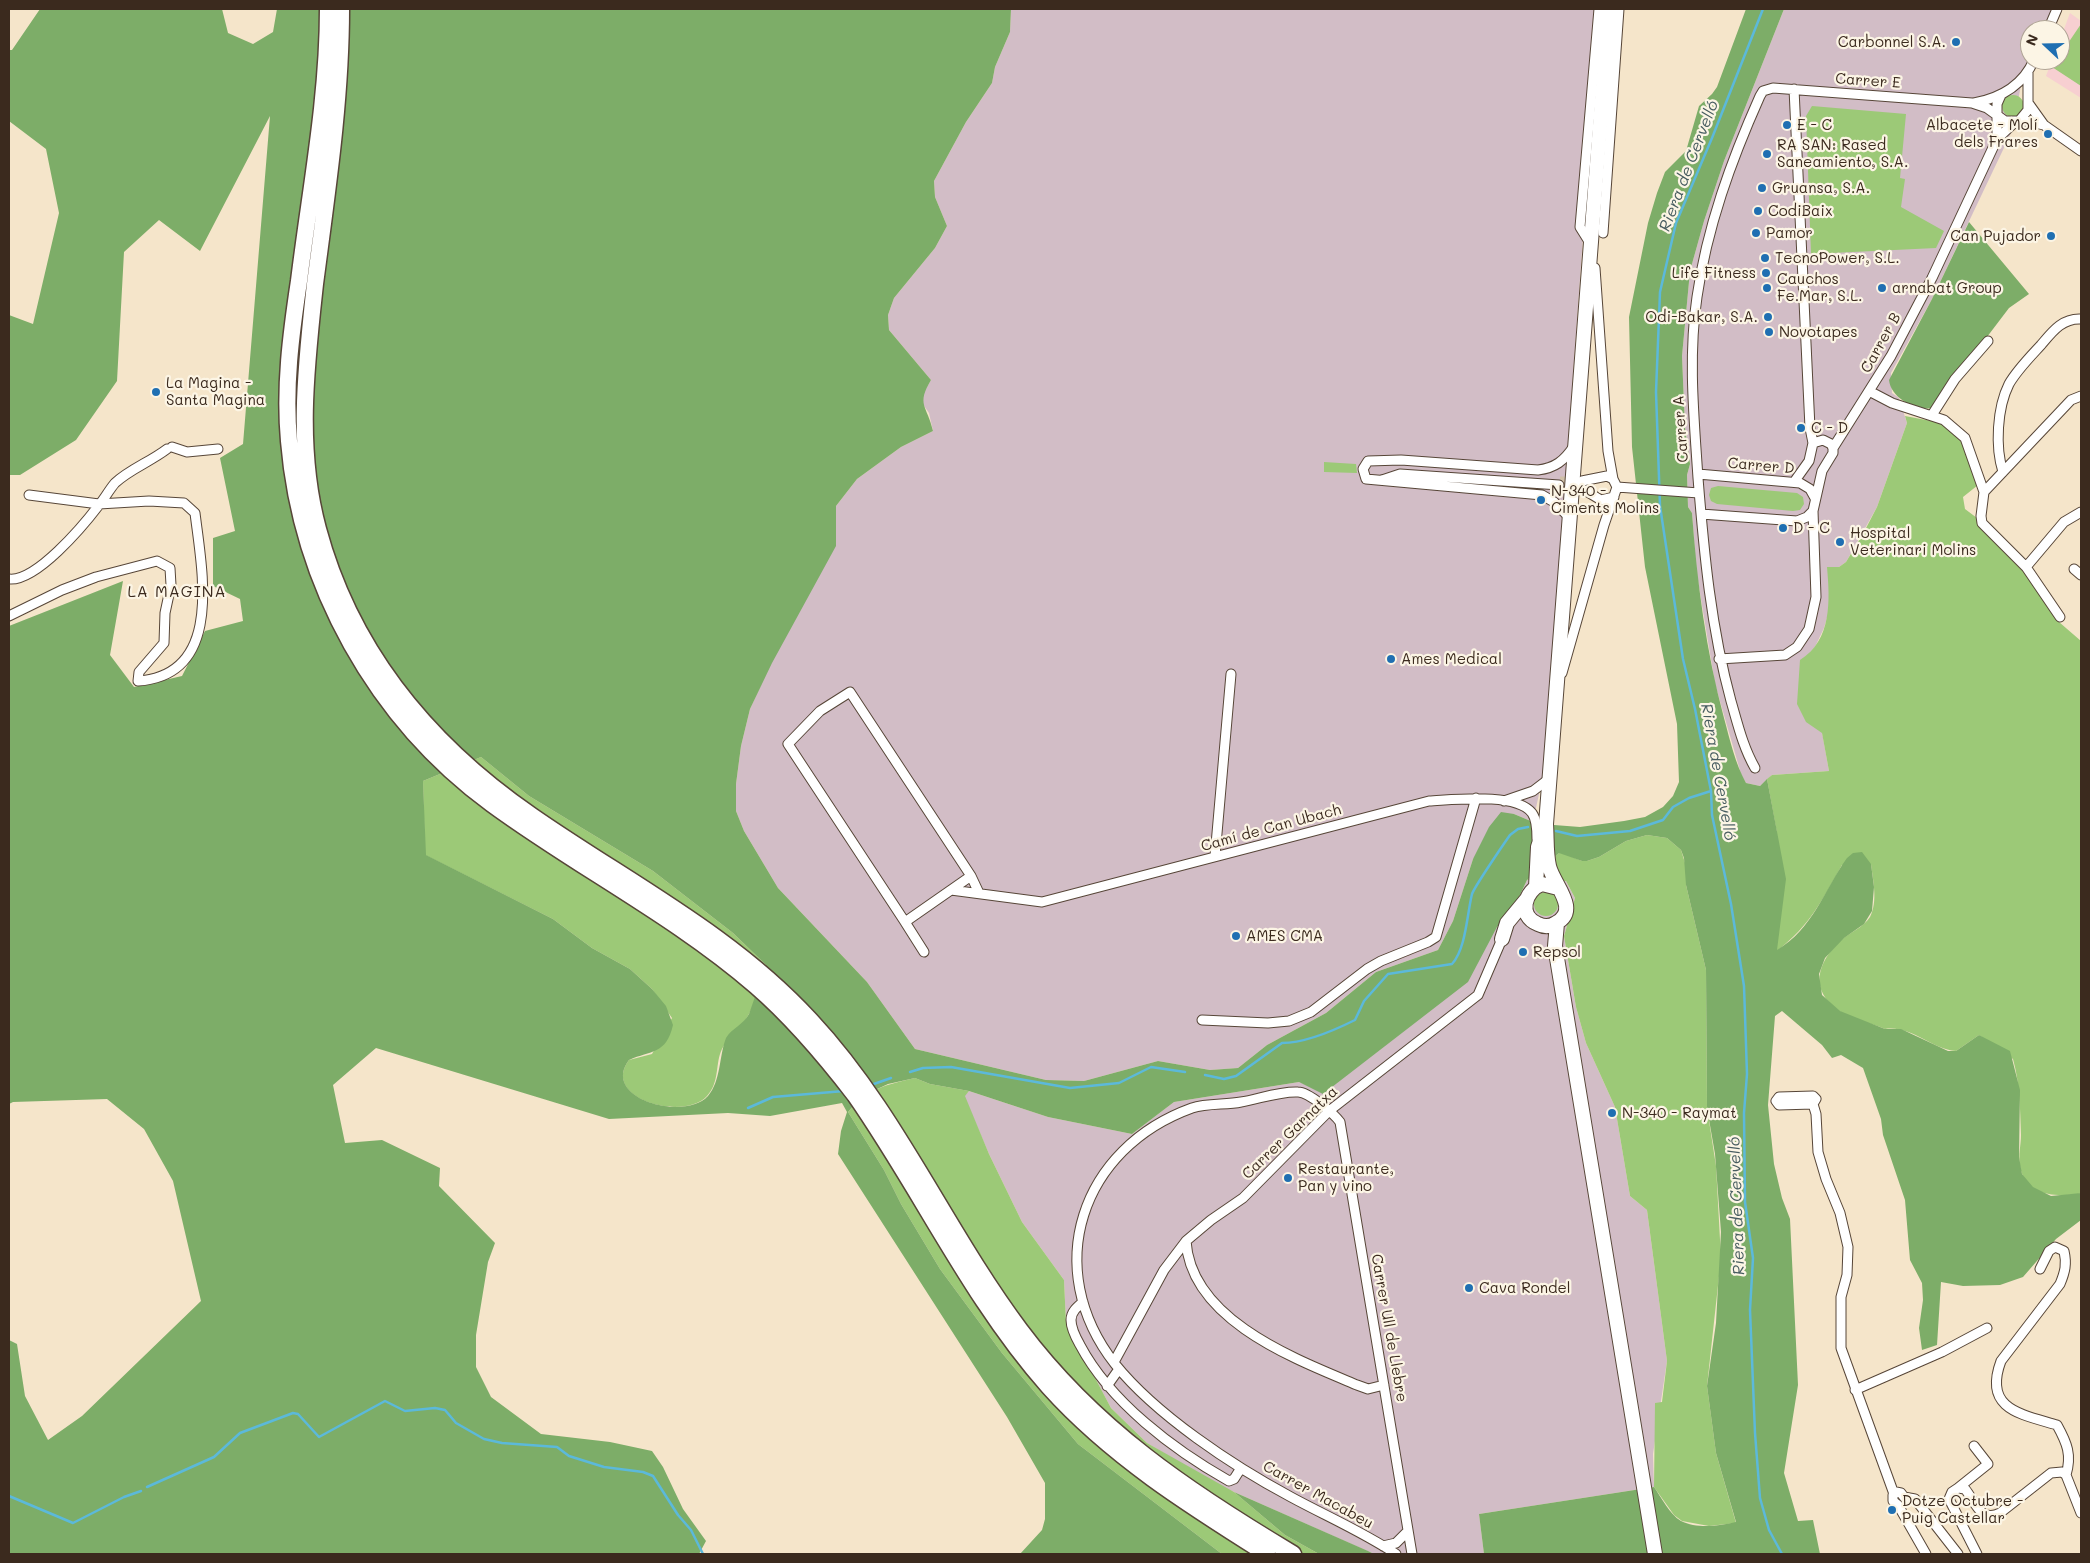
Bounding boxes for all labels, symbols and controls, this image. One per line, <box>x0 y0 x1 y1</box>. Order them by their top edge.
north arrow <box>2020 20 2070 70</box>
text: N <box>2021 31 2042 48</box>
place label: Carbonnel S.A. <box>1838 33 1946 51</box>
marker: Carbonnel S.A. <box>1950 36 1962 48</box>
street label: Carrer E <box>1835 70 1901 92</box>
water label: Riera de Cervelló <box>1655 98 1723 234</box>
place label: E - C <box>1797 116 1832 134</box>
place label: Albacete - Molí dels Frares <box>1926 116 2038 151</box>
marker: E - C <box>1781 119 1793 131</box>
marker: Albacete - Molí dels Frares <box>2042 128 2054 140</box>
place label: RA SAN: Rased Saneamiento, S.A. <box>1777 136 1908 171</box>
marker: RA SAN: Rased Saneamiento, S.A. <box>1761 148 1773 160</box>
place label: Gruansa, S.A. <box>1772 179 1870 197</box>
marker: Gruansa, S.A. <box>1756 182 1768 194</box>
place label: CodiBaix <box>1768 202 1833 220</box>
marker: CodiBaix <box>1752 205 1764 217</box>
place label: Pamor <box>1766 224 1813 242</box>
marker: Pamor <box>1750 227 1762 239</box>
place label: Can Pujador <box>1950 227 2041 245</box>
marker: Can Pujador <box>2045 230 2057 242</box>
place label: TecnoPower, S.L. <box>1775 249 1900 267</box>
marker: TecnoPower, S.L. <box>1759 252 1771 264</box>
place label: Life Fitness <box>1672 264 1756 282</box>
marker: Life Fitness <box>1760 267 1772 279</box>
place label: Cauchos Fe.Mar, S.L. <box>1777 270 1862 305</box>
place label: arnabat Group <box>1892 279 2002 297</box>
marker: Cauchos Fe.Mar, S.L. <box>1761 282 1773 294</box>
marker: arnabat Group <box>1876 282 1888 294</box>
place label: Odi-Bakar, S.A. <box>1645 308 1758 326</box>
street label: Carrer B <box>1857 310 1905 376</box>
marker: Odi-Bakar, S.A. <box>1762 311 1774 323</box>
place label: Novotapes <box>1779 323 1858 341</box>
marker: Novotapes <box>1763 326 1775 338</box>
place label: La Magina - Santa Magina <box>166 374 265 409</box>
marker: La Magina - Santa Magina <box>150 386 162 398</box>
street label: Carrer A <box>1670 395 1692 463</box>
place label: C - D <box>1811 419 1848 437</box>
marker: C - D <box>1795 422 1807 434</box>
street label: Carrer D <box>1727 454 1795 478</box>
place label: N-340 - Ciments Molins <box>1551 482 1659 517</box>
marker: N-340 - Ciments Molins <box>1535 494 1547 506</box>
place label: D - C <box>1793 519 1830 537</box>
marker: D - C <box>1777 522 1789 534</box>
place label: Hospital Veterinari Molins <box>1850 524 1976 559</box>
marker: Hospital Veterinari Molins <box>1834 536 1846 548</box>
district label: LA MAGINA <box>126 582 228 602</box>
place label: Ames Medical <box>1401 650 1502 668</box>
marker: Ames Medical <box>1385 653 1397 665</box>
water label: Riera de Cervelló <box>1697 702 1739 842</box>
street label: Camí de Can Ubach <box>1199 801 1343 855</box>
place label: AMES CMA <box>1246 927 1323 945</box>
marker: AMES CMA <box>1230 930 1242 942</box>
place label: Repsol <box>1533 943 1581 961</box>
marker: Repsol <box>1517 946 1529 958</box>
street label: Carrer Garnatxa <box>1238 1083 1342 1183</box>
place label: N-340 - Raymat <box>1622 1104 1737 1122</box>
marker: N-340 - Raymat <box>1606 1107 1618 1119</box>
water label: Riera de Cervelló <box>1725 1136 1749 1276</box>
place label: Restaurante, Pan y vino <box>1298 1160 1394 1195</box>
marker: Restaurante, Pan y vino <box>1282 1172 1294 1184</box>
street label: Carrer Ull de Llebre <box>1367 1253 1411 1403</box>
place label: Cava Rondel <box>1479 1279 1571 1297</box>
marker: Cava Rondel <box>1463 1282 1475 1294</box>
street label: Carrer Macabeu <box>1260 1457 1376 1533</box>
place label: Dotze Octubre - Puig Castellar <box>1902 1492 2023 1527</box>
marker: Dotze Octubre - Puig Castellar <box>1886 1504 1898 1516</box>

